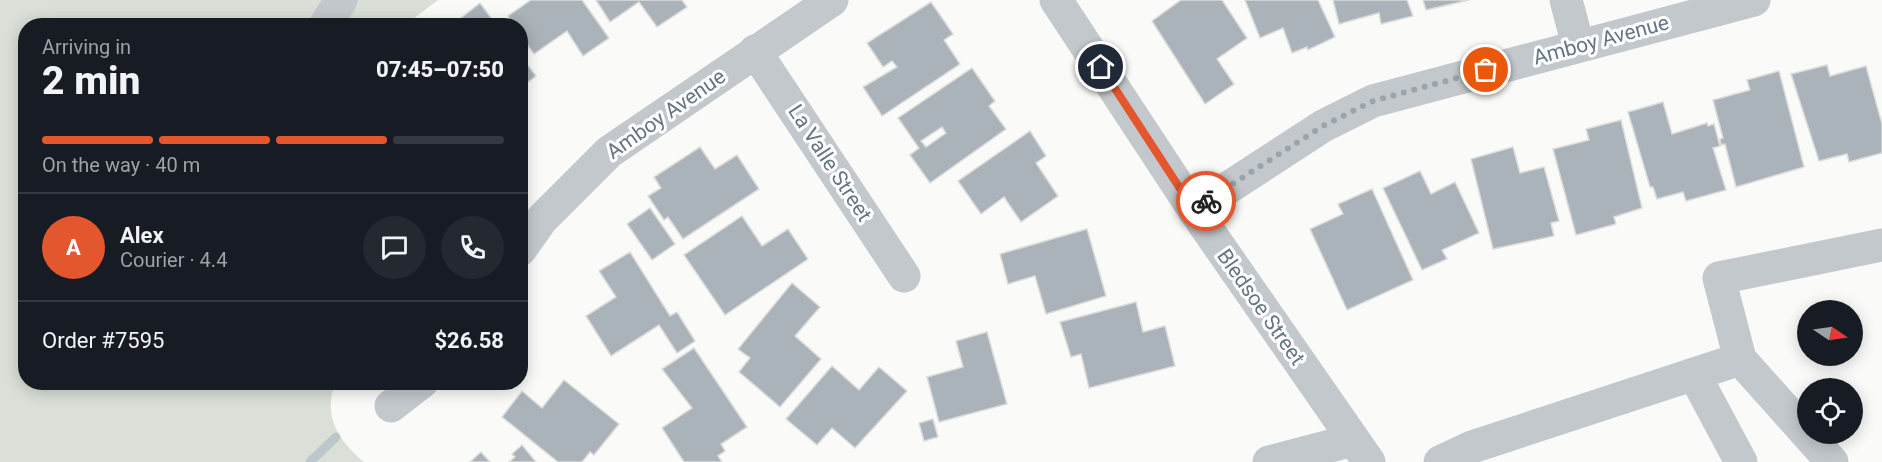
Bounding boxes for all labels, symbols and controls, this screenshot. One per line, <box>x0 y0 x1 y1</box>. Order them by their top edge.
street label: Amboy Avenue <box>1530 10 1672 70</box>
text: Arriving in <box>42 35 131 59</box>
pin <box>1075 41 1126 92</box>
pin <box>1460 44 1511 95</box>
icon: home <box>1084 50 1117 83</box>
icon: bag <box>1469 53 1502 86</box>
text: 07:45–07:50 <box>376 57 504 82</box>
text: 2 min <box>42 58 140 104</box>
street label: Amboy Avenue <box>602 64 730 164</box>
street label: La Valle Street <box>783 100 877 226</box>
text: On the way · 40 m <box>42 153 200 177</box>
courier <box>1176 171 1236 231</box>
icon: bike <box>1190 185 1223 218</box>
button: chat <box>363 216 426 279</box>
button: phone <box>441 216 504 279</box>
text: Alex <box>120 223 164 248</box>
text: A <box>66 235 81 260</box>
street label: Bledsoe Street <box>1212 245 1310 370</box>
text: Courier · 4.4 <box>120 248 227 272</box>
north arrow <box>1797 300 1863 366</box>
map controls <box>1797 300 1863 444</box>
text: Order #7595 <box>42 328 164 353</box>
text: $26.58 <box>435 328 504 353</box>
button: locate <box>1797 378 1863 444</box>

